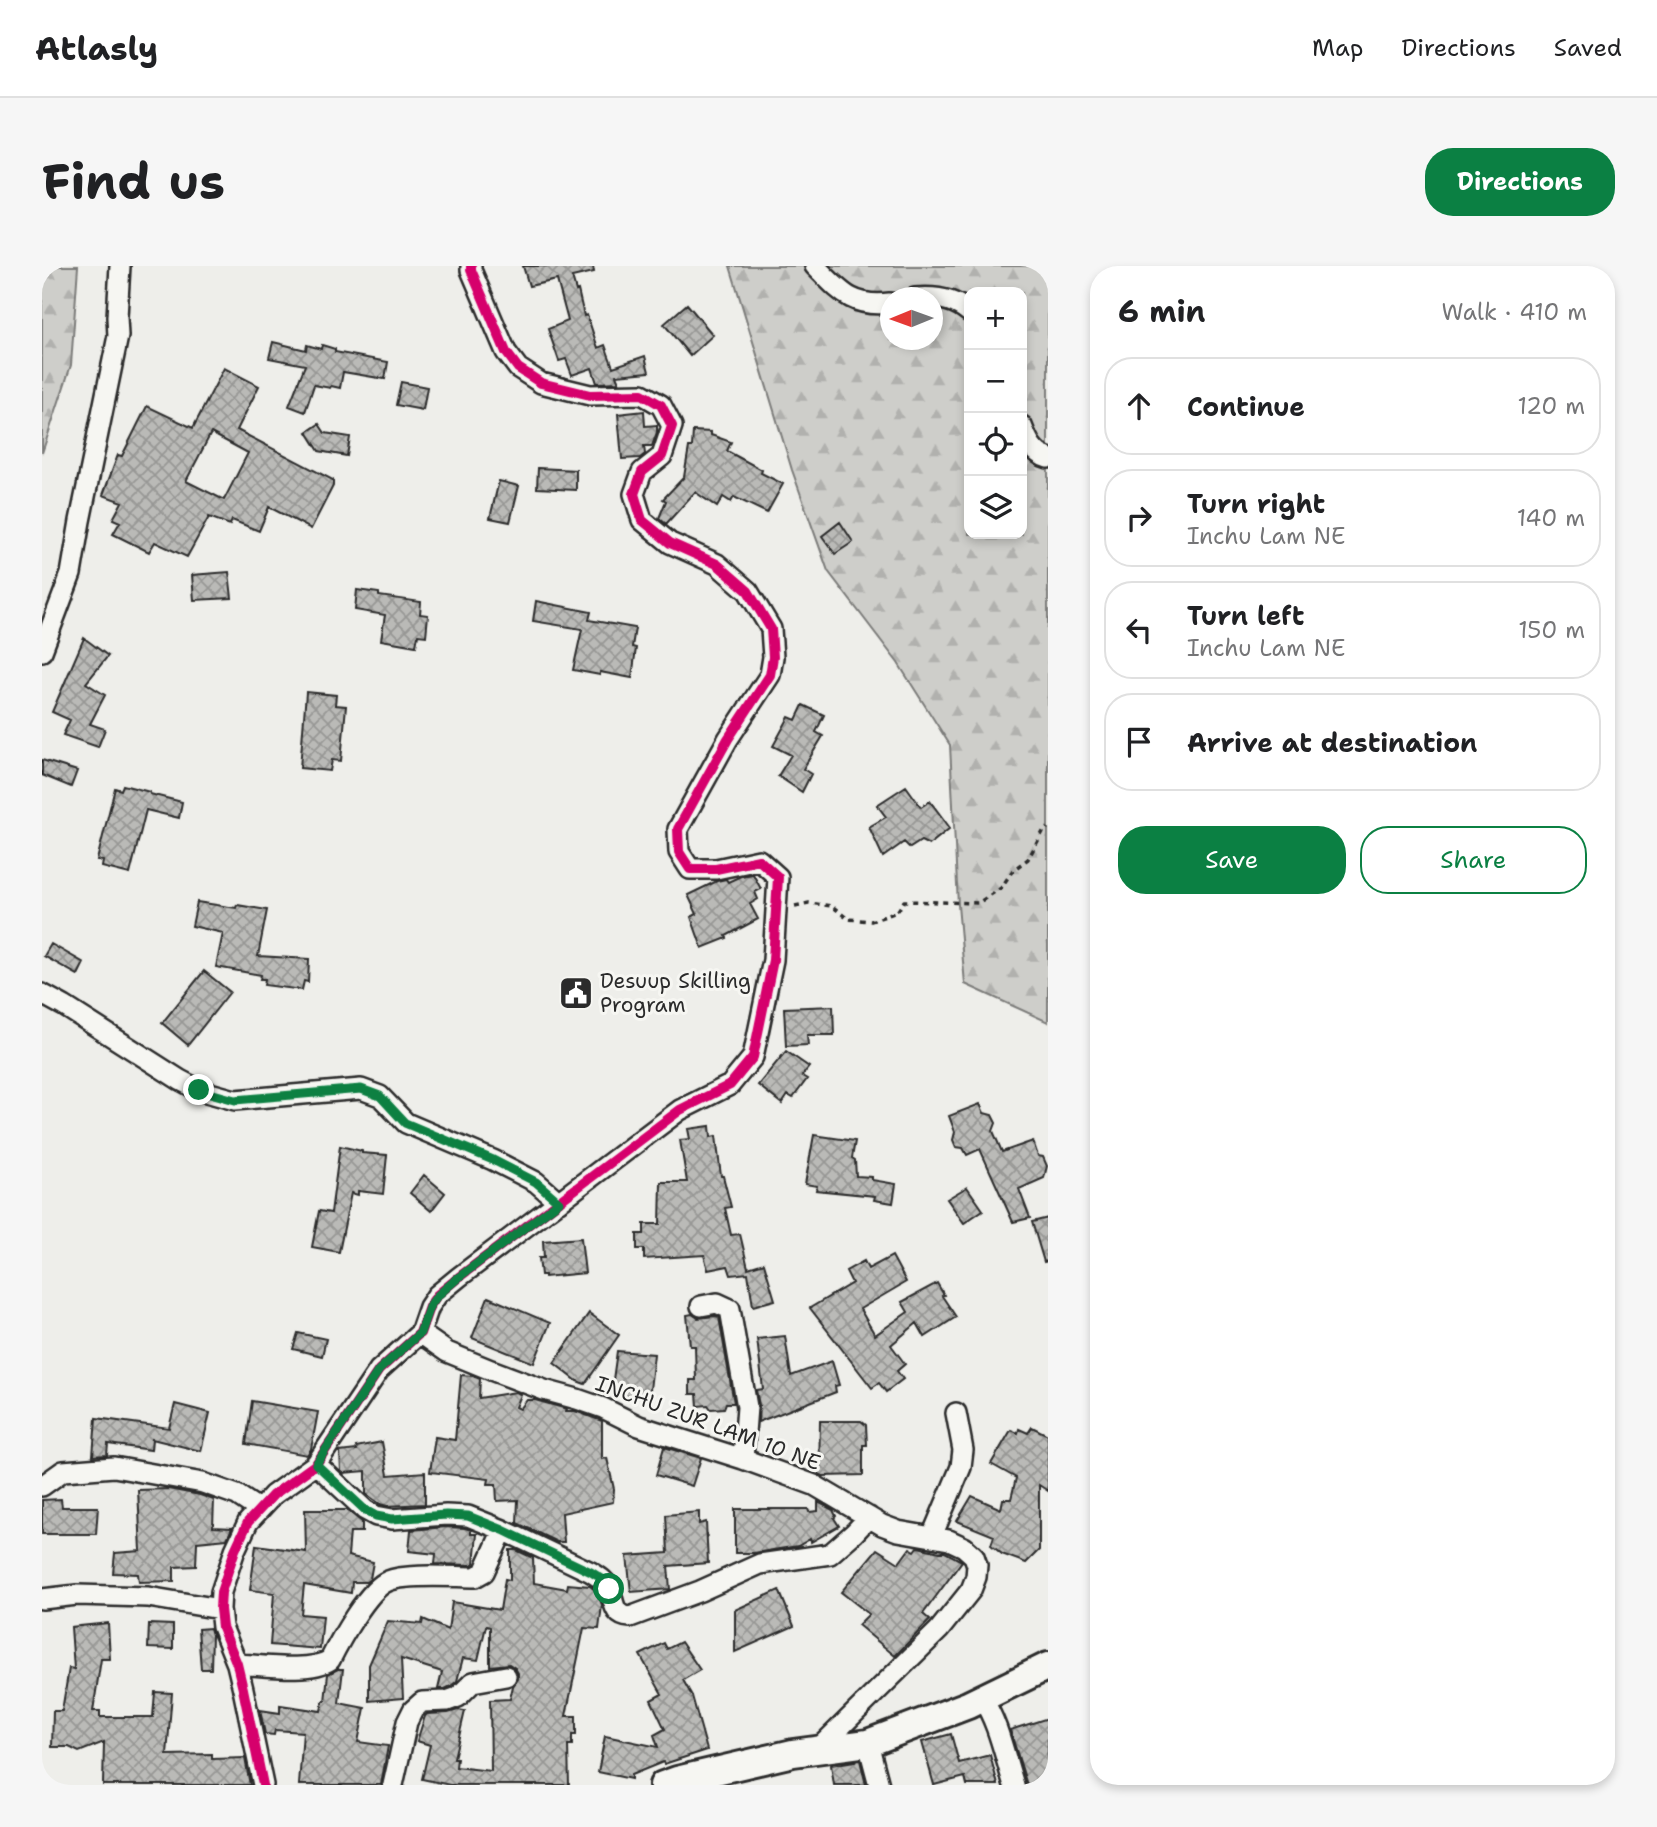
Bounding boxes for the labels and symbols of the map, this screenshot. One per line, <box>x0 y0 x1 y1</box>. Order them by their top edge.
north arrow <box>880 287 943 350</box>
place label: Desuup Skilling Program <box>600 967 751 1019</box>
public building icon: Desuup Skilling Program <box>557 974 595 1012</box>
route end <box>183 1074 214 1105</box>
street label: INCHU ZUR LAM 10 NE <box>592 1369 824 1477</box>
route start <box>593 1573 624 1604</box>

